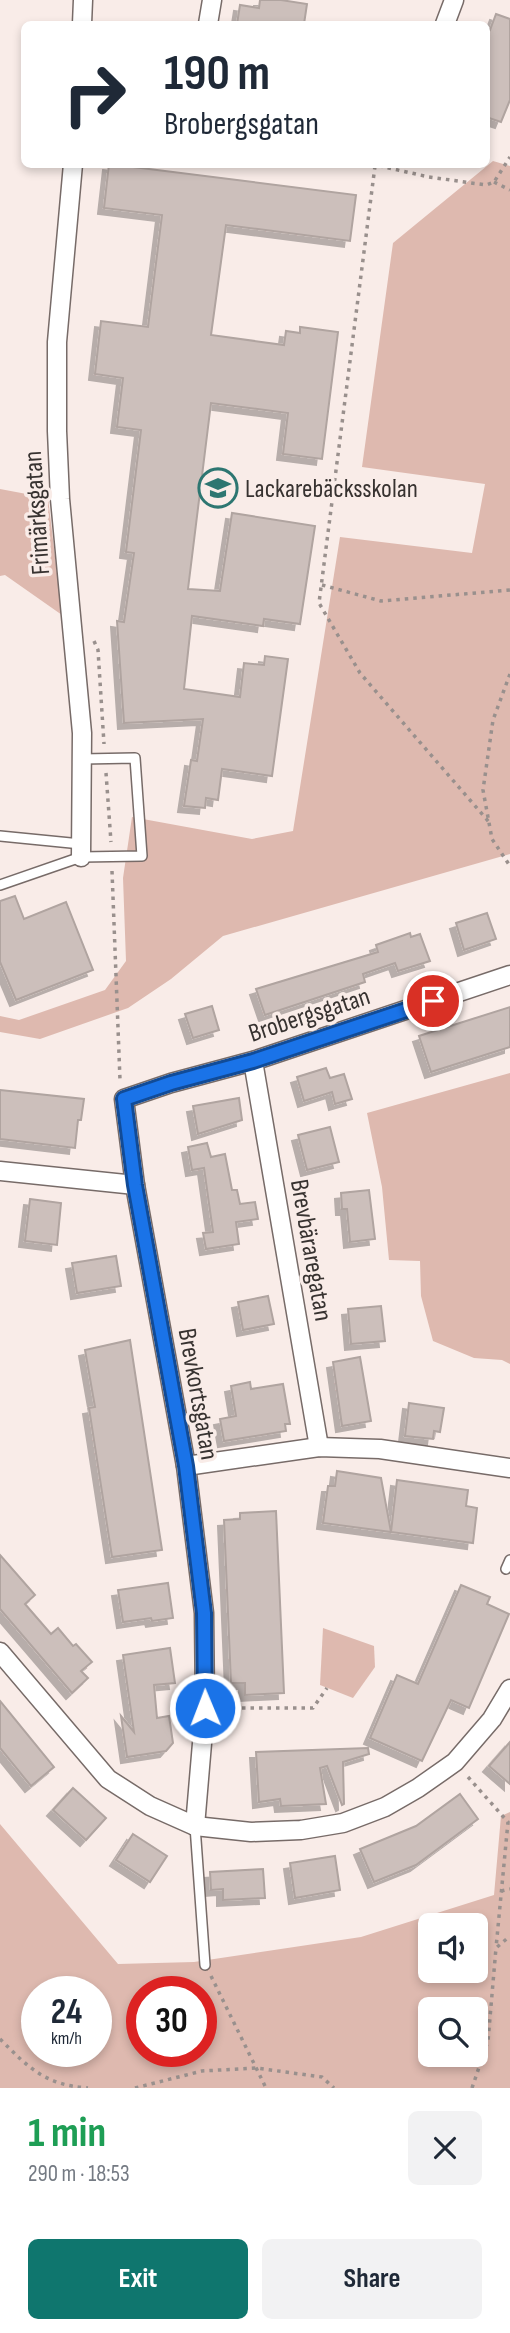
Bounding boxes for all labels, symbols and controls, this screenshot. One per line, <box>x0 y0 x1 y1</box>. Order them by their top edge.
text: 190 m <box>164 45 270 104</box>
icon: right <box>49 49 140 140</box>
text: Brobergsgatan <box>164 105 319 144</box>
street label: Frimärksgatan <box>18 450 57 576</box>
school or university icon: Lackarebäcksskolan <box>197 467 239 509</box>
place label: Lackarebäcksskolan <box>245 474 418 505</box>
pin <box>403 971 463 1031</box>
street label: Brobergsgatan <box>245 981 374 1050</box>
icon: arrive <box>414 982 452 1020</box>
street label: Brevbäraregatan <box>283 1177 338 1323</box>
street label: Brevkortsgatan <box>171 1326 224 1462</box>
position arrow <box>168 1671 242 1745</box>
map controls <box>418 1913 488 2067</box>
button: sound <box>418 1913 488 1983</box>
speed limit sign: 30 <box>126 1976 217 2067</box>
text: 24 <box>51 1991 82 2034</box>
button: search <box>418 1997 488 2067</box>
text: km/h <box>51 2028 82 2049</box>
text: 1 min <box>28 2108 106 2159</box>
button: close <box>408 2111 482 2185</box>
text: 290 m · 18:53 <box>28 2160 130 2188</box>
button: Exit <box>28 2239 248 2319</box>
button: Share <box>262 2239 482 2319</box>

